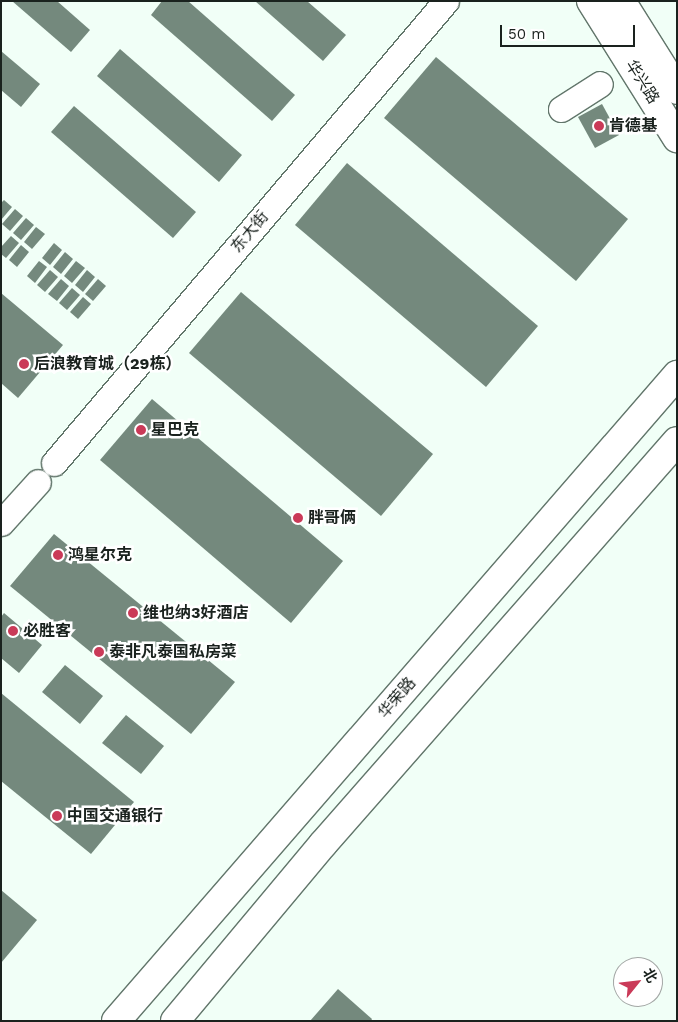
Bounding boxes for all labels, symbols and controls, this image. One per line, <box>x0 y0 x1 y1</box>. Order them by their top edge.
scale bar <box>503 15 638 47</box>
text: 50 m <box>508 25 545 43</box>
street label: 华兴路 <box>621 57 663 107</box>
place label: 肯德基 <box>609 116 657 136</box>
marker: 肯德基 <box>593 120 605 132</box>
street label: 东大街 <box>227 207 273 257</box>
place label: 后浪教育城（29栋） <box>34 354 181 374</box>
marker: 后浪教育城（29栋） <box>18 358 30 370</box>
place label: 星巴克 <box>151 420 199 440</box>
marker: 星巴克 <box>135 424 147 436</box>
place label: 胖哥俩 <box>308 508 356 528</box>
marker: 胖哥俩 <box>292 512 304 524</box>
place label: 鸿星尔克 <box>68 545 132 565</box>
marker: 鸿星尔克 <box>52 549 64 561</box>
place label: 维也纳3好酒店 <box>143 603 248 623</box>
marker: 维也纳3好酒店 <box>127 607 139 619</box>
place label: 必胜客 <box>23 621 71 641</box>
marker: 必胜客 <box>7 625 19 637</box>
place label: 泰非凡泰国私房菜 <box>109 642 237 662</box>
marker: 泰非凡泰国私房菜 <box>93 646 105 658</box>
street label: 华荣路 <box>374 674 420 722</box>
place label: 中国交通银行 <box>67 806 163 826</box>
marker: 中国交通银行 <box>51 810 63 822</box>
north arrow <box>613 957 663 1007</box>
text: 北 <box>640 965 661 985</box>

